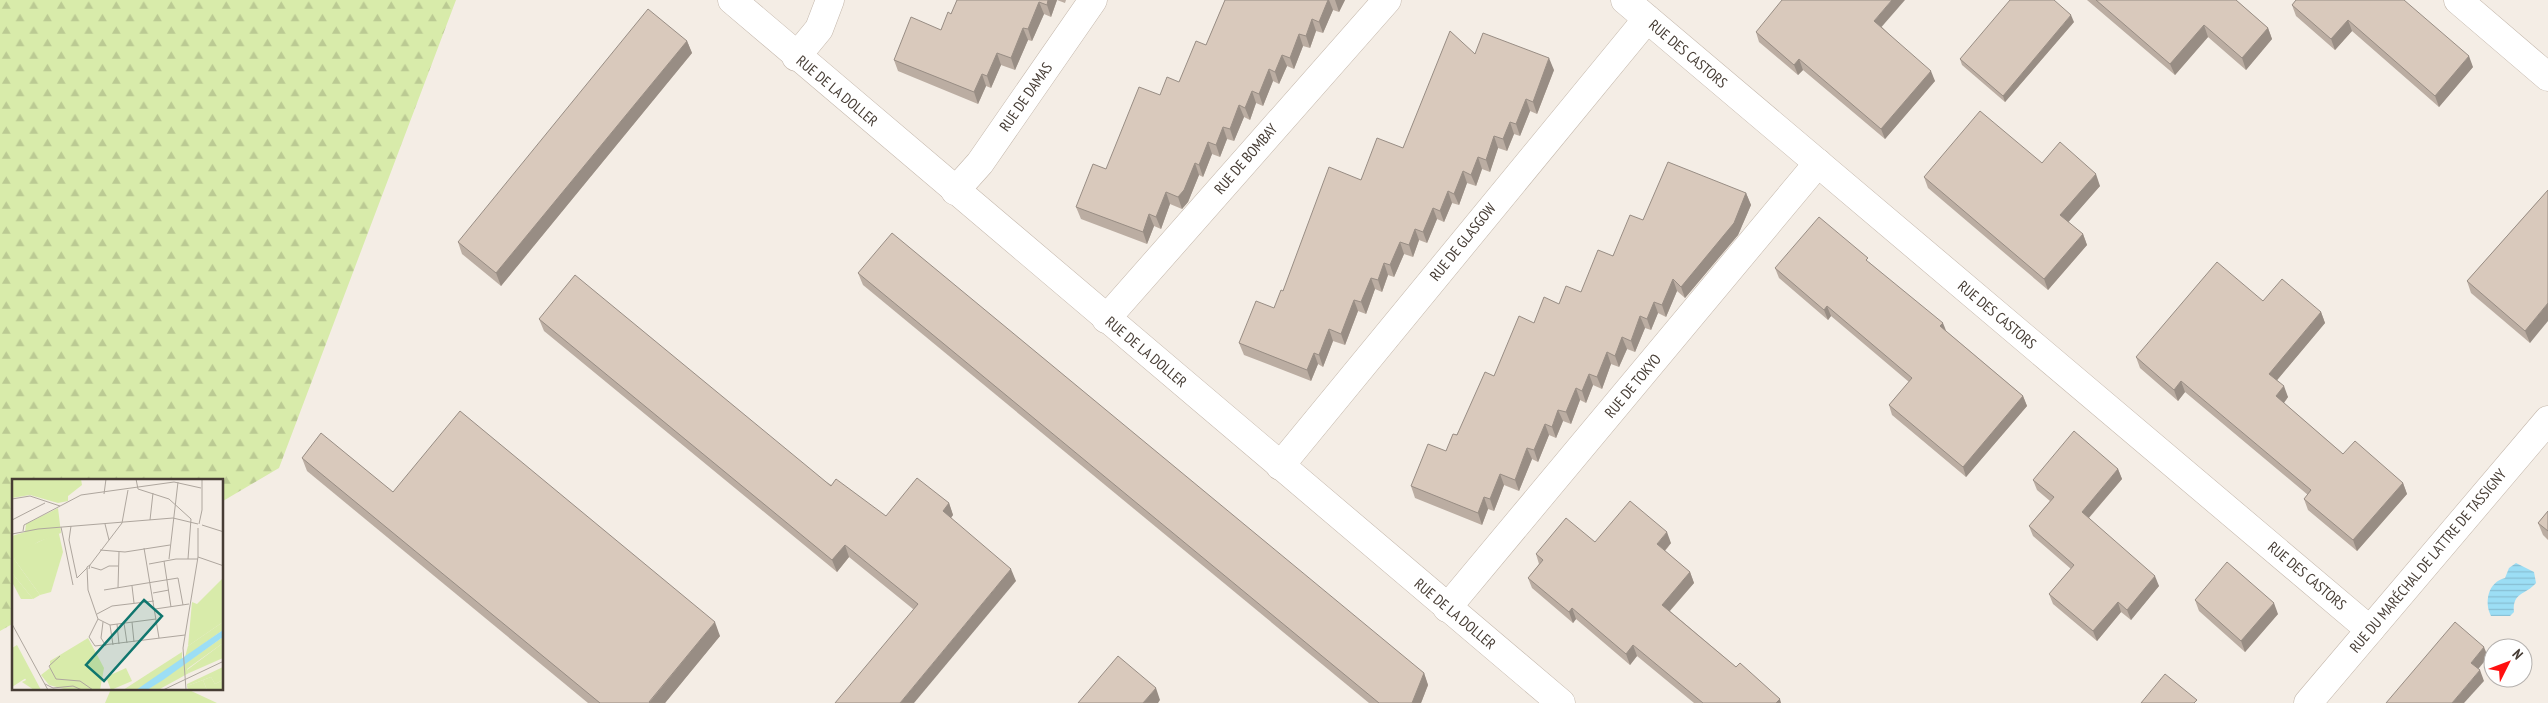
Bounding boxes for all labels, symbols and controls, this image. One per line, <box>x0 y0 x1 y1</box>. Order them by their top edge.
street label: RUE DES CASTORS <box>1645 15 1731 92</box>
street label: RUE DE LA DOLLER <box>793 51 882 130</box>
street label: RUE DE DAMAS <box>995 59 1056 135</box>
street label: RUE DE BOMBAY <box>1210 119 1281 198</box>
street label: RUE DE GLASGOW <box>1425 199 1500 284</box>
street label: RUE DES CASTORS <box>1954 276 2040 353</box>
street label: RUE DE LA DOLLER <box>1102 312 1191 391</box>
street label: RUE DE TOKYO <box>1600 350 1665 422</box>
street label: RUE DU MARÉCHAL DE LATTRE DE TASSIGNY <box>2345 465 2510 656</box>
inset map <box>12 479 224 690</box>
street label: RUE DES CASTORS <box>2264 537 2350 614</box>
street label: RUE DE LA DOLLER <box>1411 574 1500 653</box>
north arrow <box>2483 638 2533 688</box>
text: N <box>2508 645 2527 663</box>

